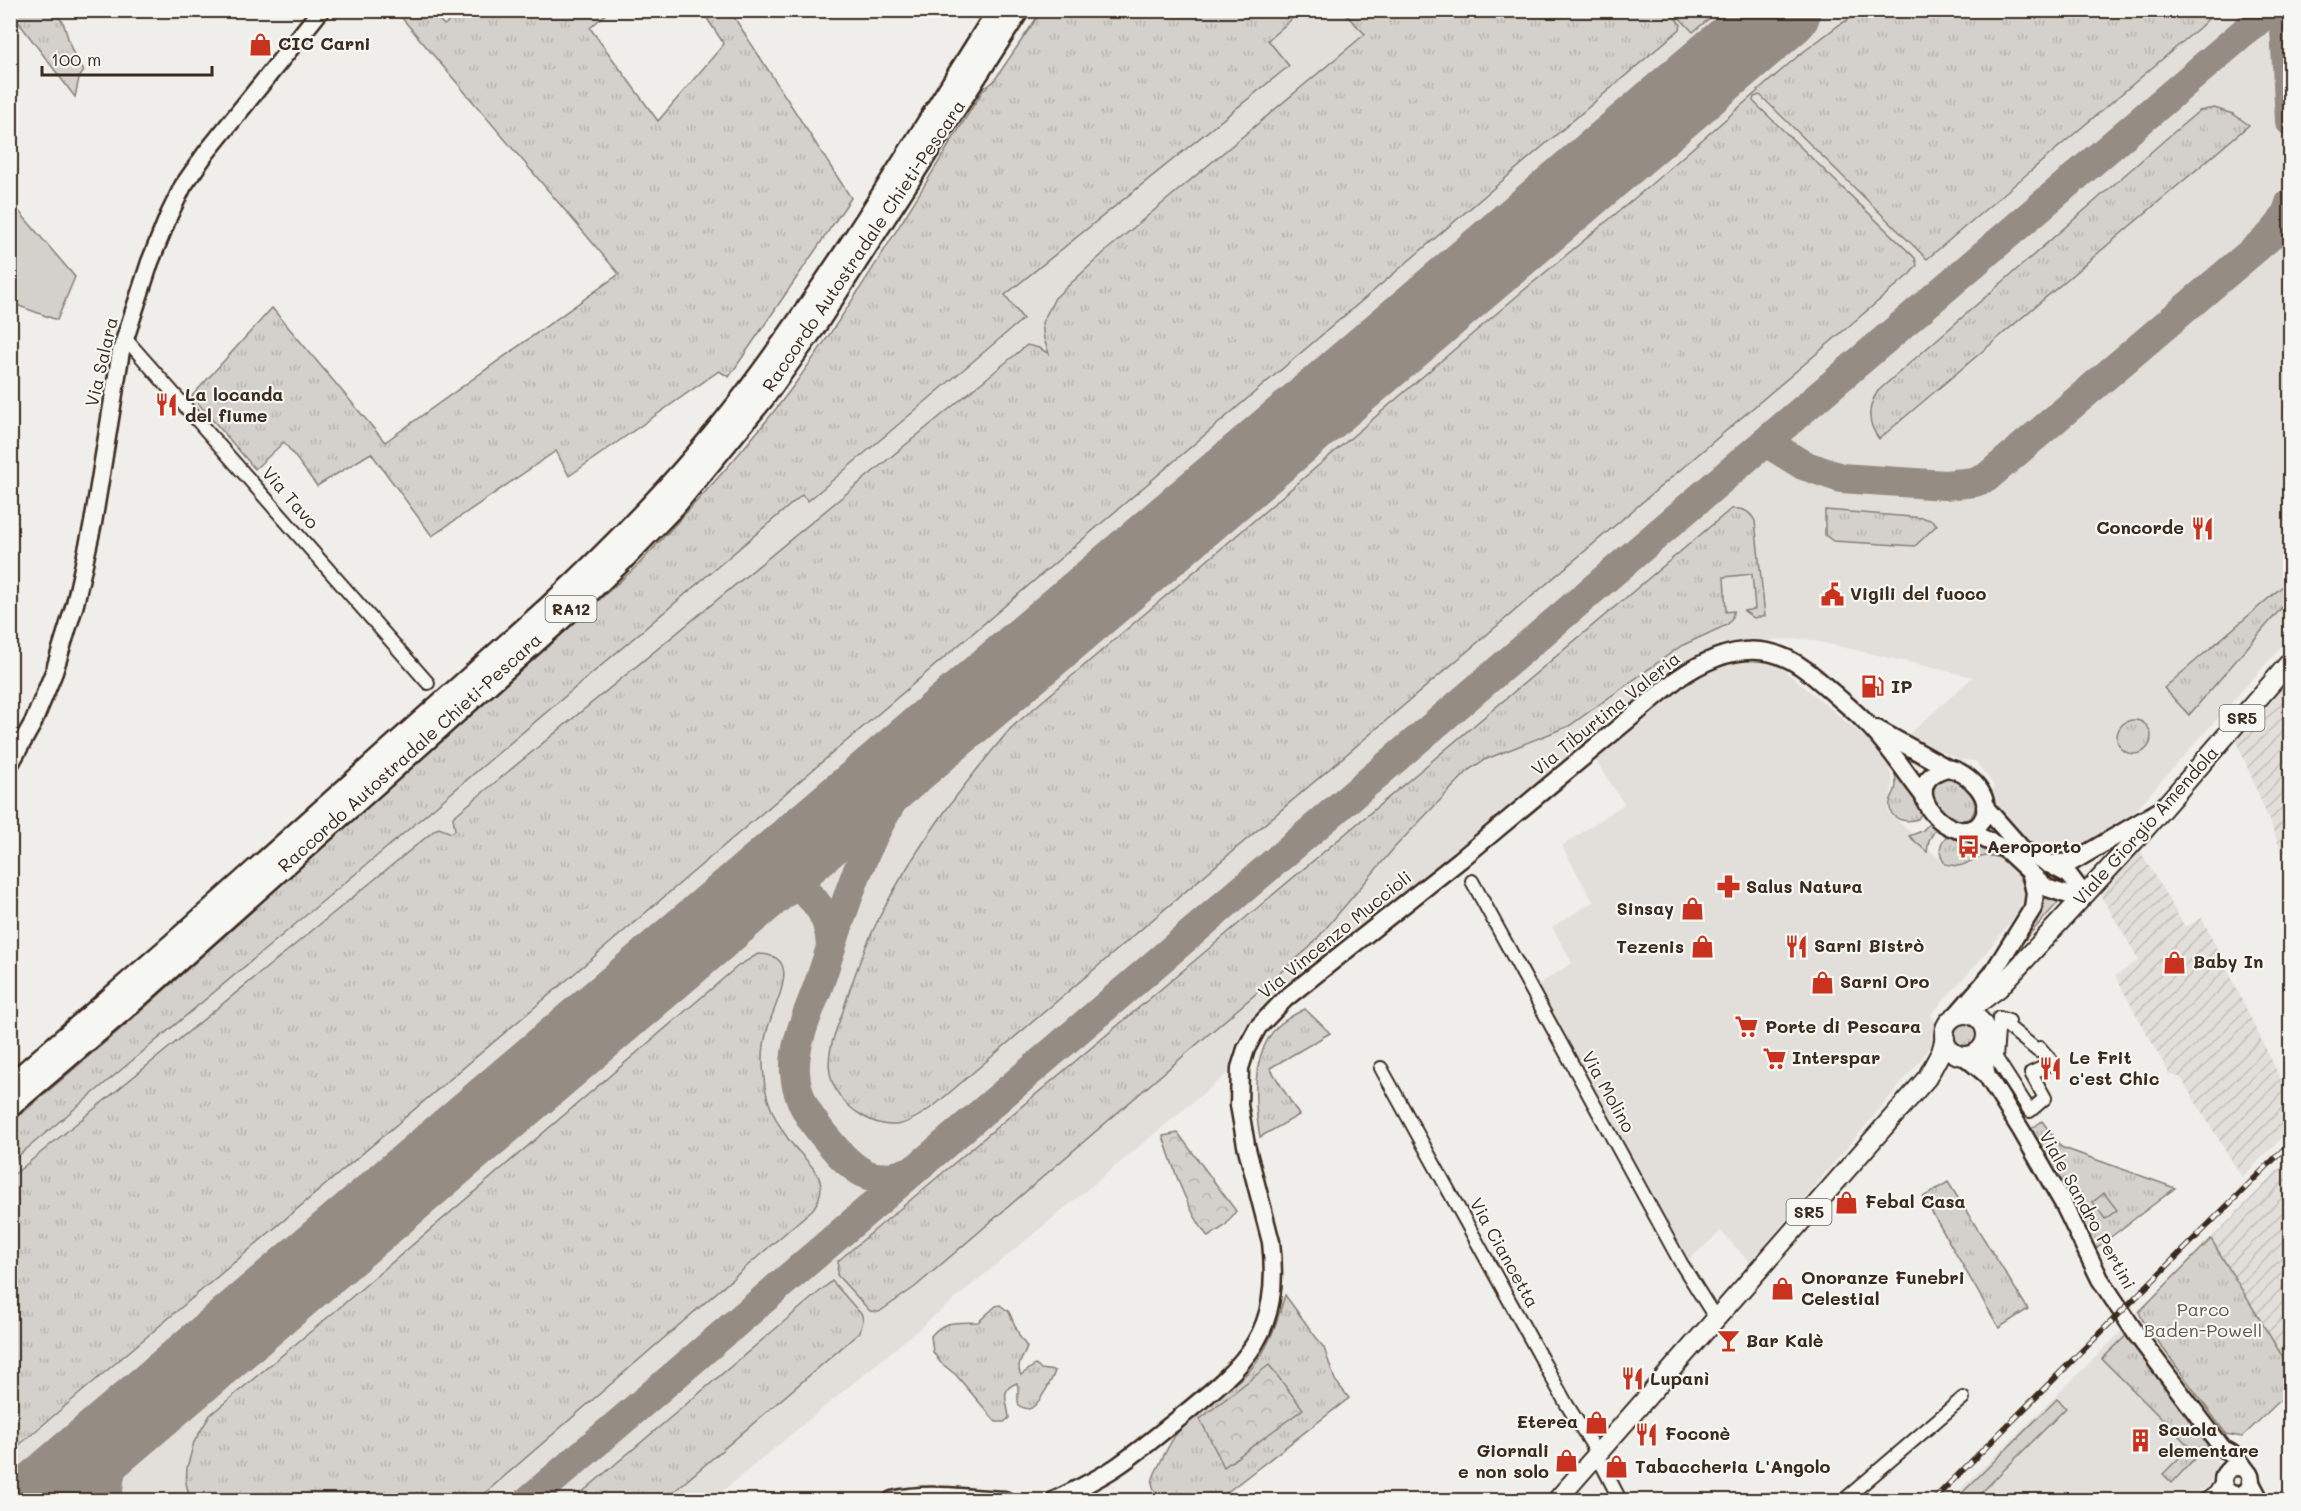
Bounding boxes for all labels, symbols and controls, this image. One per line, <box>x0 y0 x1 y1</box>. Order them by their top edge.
shop icon: CIC Carni <box>247 31 273 57</box>
place label: CIC Carni <box>278 31 371 55</box>
scale bar <box>42 39 212 77</box>
text: 100 m <box>51 47 101 71</box>
street label: Raccordo Autostradale Chieti-Pescara <box>756 95 970 396</box>
street label: Via Salara <box>79 315 123 409</box>
place label: La locanda del fiume <box>185 382 283 427</box>
restaurant icon: La locanda del fiume <box>154 392 180 418</box>
street label: Via Tavo <box>257 461 325 534</box>
place label: Concorde <box>2096 515 2184 539</box>
restaurant icon: Concorde <box>2189 515 2215 541</box>
public building icon: Vigili del fuoco <box>1819 581 1845 607</box>
place label: Vigili del fuoco <box>1850 581 1986 605</box>
road number: RA12 <box>546 596 596 622</box>
street label: Raccordo Autostradale Chieti-Pescara <box>272 627 546 877</box>
street label: Via Tiburtina Valeria <box>1526 646 1685 781</box>
fuel station icon: IP <box>1860 674 1886 700</box>
place label: IP <box>1891 674 1912 698</box>
road number: SR5 <box>2220 705 2264 731</box>
street label: Viale Giorgio Amendola <box>2067 741 2223 910</box>
bus stop icon: Aeroporto <box>1956 834 1982 860</box>
place label: Aeroporto <box>1987 834 2081 858</box>
street label: Via Vincenzo Muccioli <box>1253 865 1416 1004</box>
pharmacy icon: Salus Natura <box>1715 874 1741 900</box>
place label: Salus Natura <box>1746 874 1863 898</box>
place label: Sinsay <box>1616 896 1674 920</box>
shop icon: Sinsay <box>1679 896 1705 922</box>
restaurant icon: Sarni Bistrò <box>1783 933 1809 959</box>
place label: Sarni Bistrò <box>1814 933 1924 957</box>
place label: Tezenis <box>1616 934 1684 958</box>
shop icon: Tezenis <box>1689 934 1715 960</box>
shop icon: Baby In <box>2162 949 2188 975</box>
place label: Baby In <box>2193 949 2263 973</box>
shop icon: Sarni Oro <box>1809 969 1835 995</box>
place label: Sarni Oro <box>1840 969 1930 993</box>
supermarket icon: Porte di Pescara <box>1734 1014 1760 1040</box>
place label: Porte di Pescara <box>1765 1014 1921 1038</box>
supermarket icon: Interspar <box>1761 1045 1787 1071</box>
place label: Interspar <box>1792 1045 1880 1069</box>
place label: Le Frit c'est Chic <box>2069 1045 2160 1090</box>
street label: Via Molino <box>1577 1046 1641 1137</box>
restaurant icon: Le Frit c'est Chic <box>2038 1055 2064 1081</box>
street label: Viale Sandro Pertini <box>2034 1126 2142 1293</box>
shop icon: Febal Casa <box>1834 1189 1860 1215</box>
place label: Febal Casa <box>1865 1189 1966 1213</box>
street label: Via Ciancetta <box>1465 1193 1545 1312</box>
road number: SR5 <box>1786 1199 1832 1225</box>
place label: Onoranze Funebri Celestial <box>1801 1265 1965 1310</box>
shop icon: Onoranze Funebri Celestial <box>1770 1275 1796 1301</box>
park label: Parco Baden-Powell <box>2144 1297 2262 1342</box>
bar icon: Bar Kalè <box>1715 1328 1741 1354</box>
place label: Bar Kalè <box>1746 1328 1824 1352</box>
restaurant icon: Lupanì <box>1619 1366 1645 1392</box>
place label: Lupanì <box>1650 1366 1710 1390</box>
place label: Eterea <box>1517 1409 1578 1433</box>
shop icon: Eterea <box>1583 1409 1609 1435</box>
place label: Scuola elementare <box>2158 1417 2259 1462</box>
restaurant icon: Foconè <box>1634 1421 1660 1447</box>
place label: Foconè <box>1665 1421 1730 1445</box>
building icon: Scuola elementare <box>2127 1427 2153 1453</box>
place label: Giornali e non solo <box>1458 1438 1549 1483</box>
shop icon: Giornali e non solo <box>1554 1448 1580 1474</box>
shop icon: Tabaccheria L'Angolo <box>1604 1454 1630 1480</box>
place label: Tabaccheria L'Angolo <box>1635 1454 1831 1478</box>

